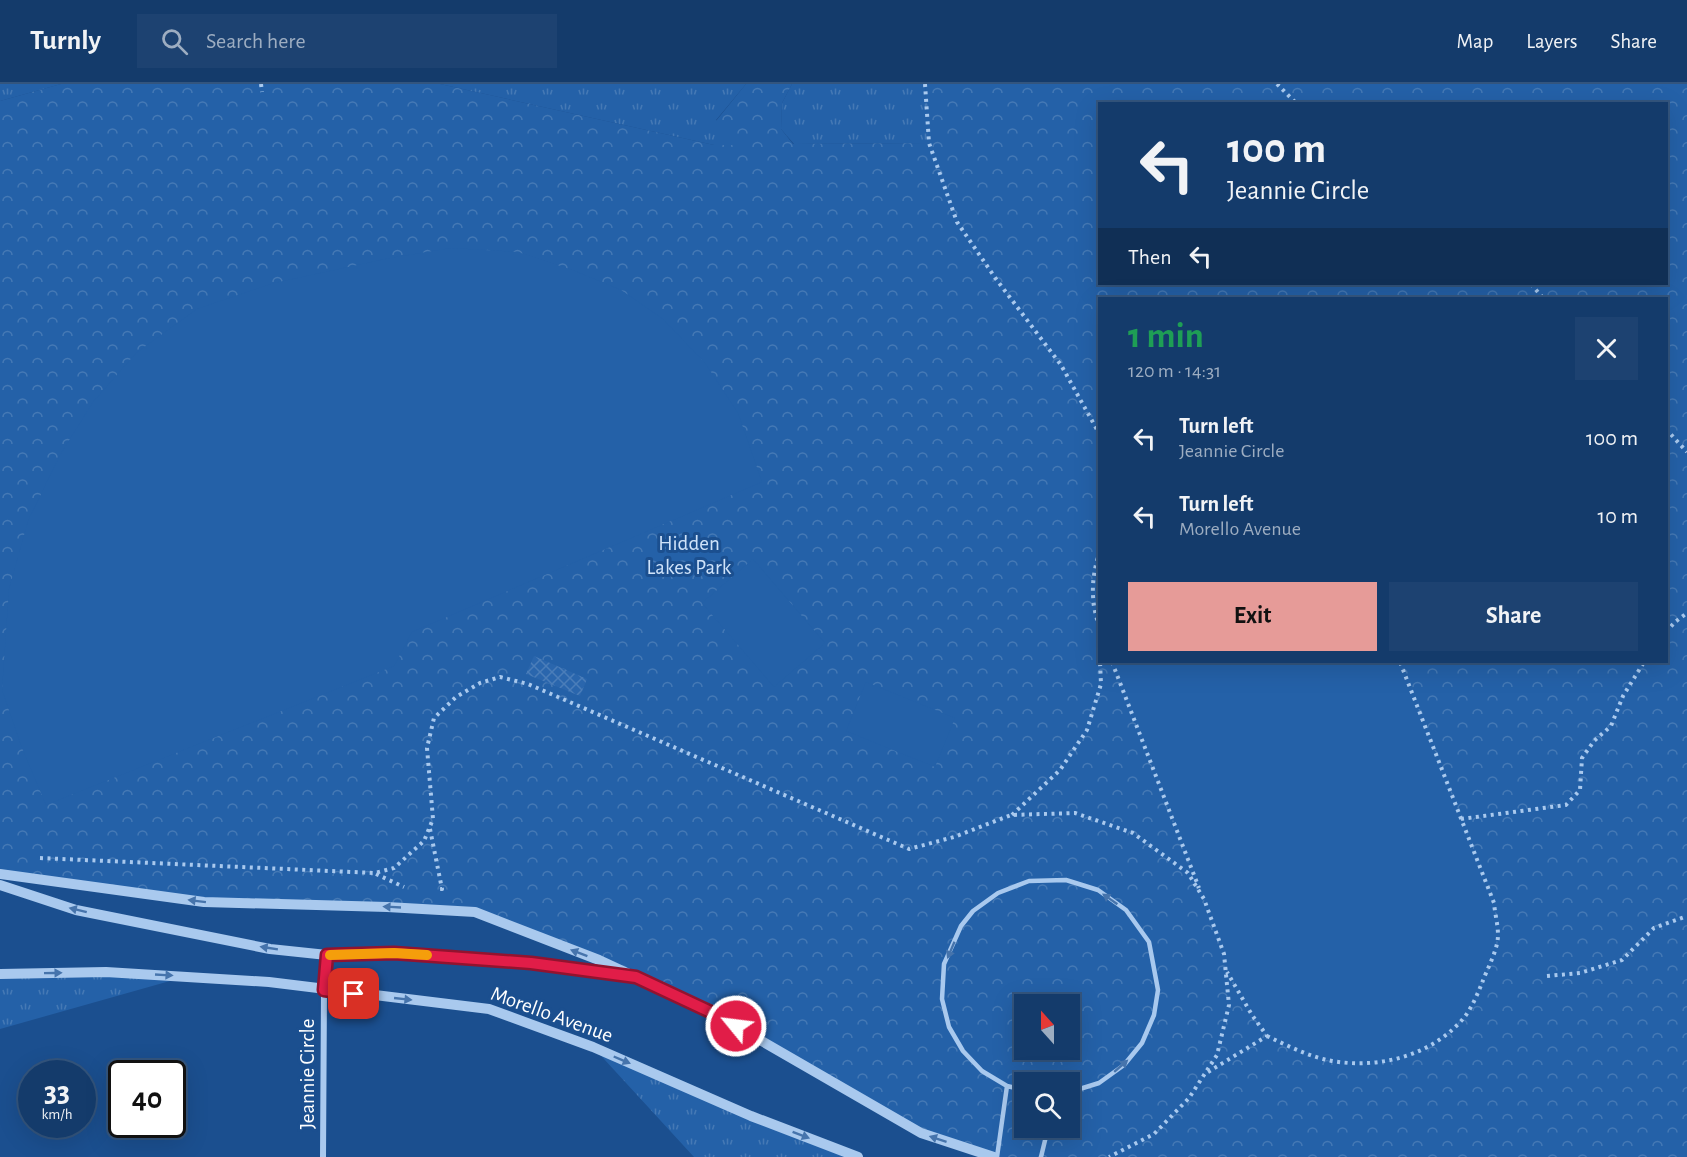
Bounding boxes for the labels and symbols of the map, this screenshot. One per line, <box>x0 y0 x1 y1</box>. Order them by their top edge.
park label: Hidden Lakes Park <box>647 533 732 578</box>
one-way arrow <box>1103 893 1119 905</box>
one-way arrow <box>187 896 206 905</box>
one-way arrow <box>382 903 401 912</box>
one-way arrow <box>69 904 87 914</box>
one-way arrow <box>946 941 955 959</box>
one-way arrow <box>259 944 278 953</box>
one-way arrow <box>570 947 588 957</box>
one-way arrow <box>43 968 62 978</box>
pin <box>328 968 379 1019</box>
one-way arrow <box>155 971 174 980</box>
street label: Morello Avenue <box>488 983 616 1046</box>
one-way arrow <box>393 994 412 1004</box>
position arrow <box>704 994 768 1058</box>
north arrow <box>1014 994 1080 1060</box>
street label: Jeannie Circle <box>297 1019 318 1129</box>
one-way arrow <box>613 1055 631 1065</box>
speed limit sign: 40 <box>108 1060 186 1138</box>
one-way arrow <box>1113 1060 1128 1073</box>
one-way arrow <box>793 1130 811 1140</box>
one-way arrow <box>929 1133 947 1143</box>

